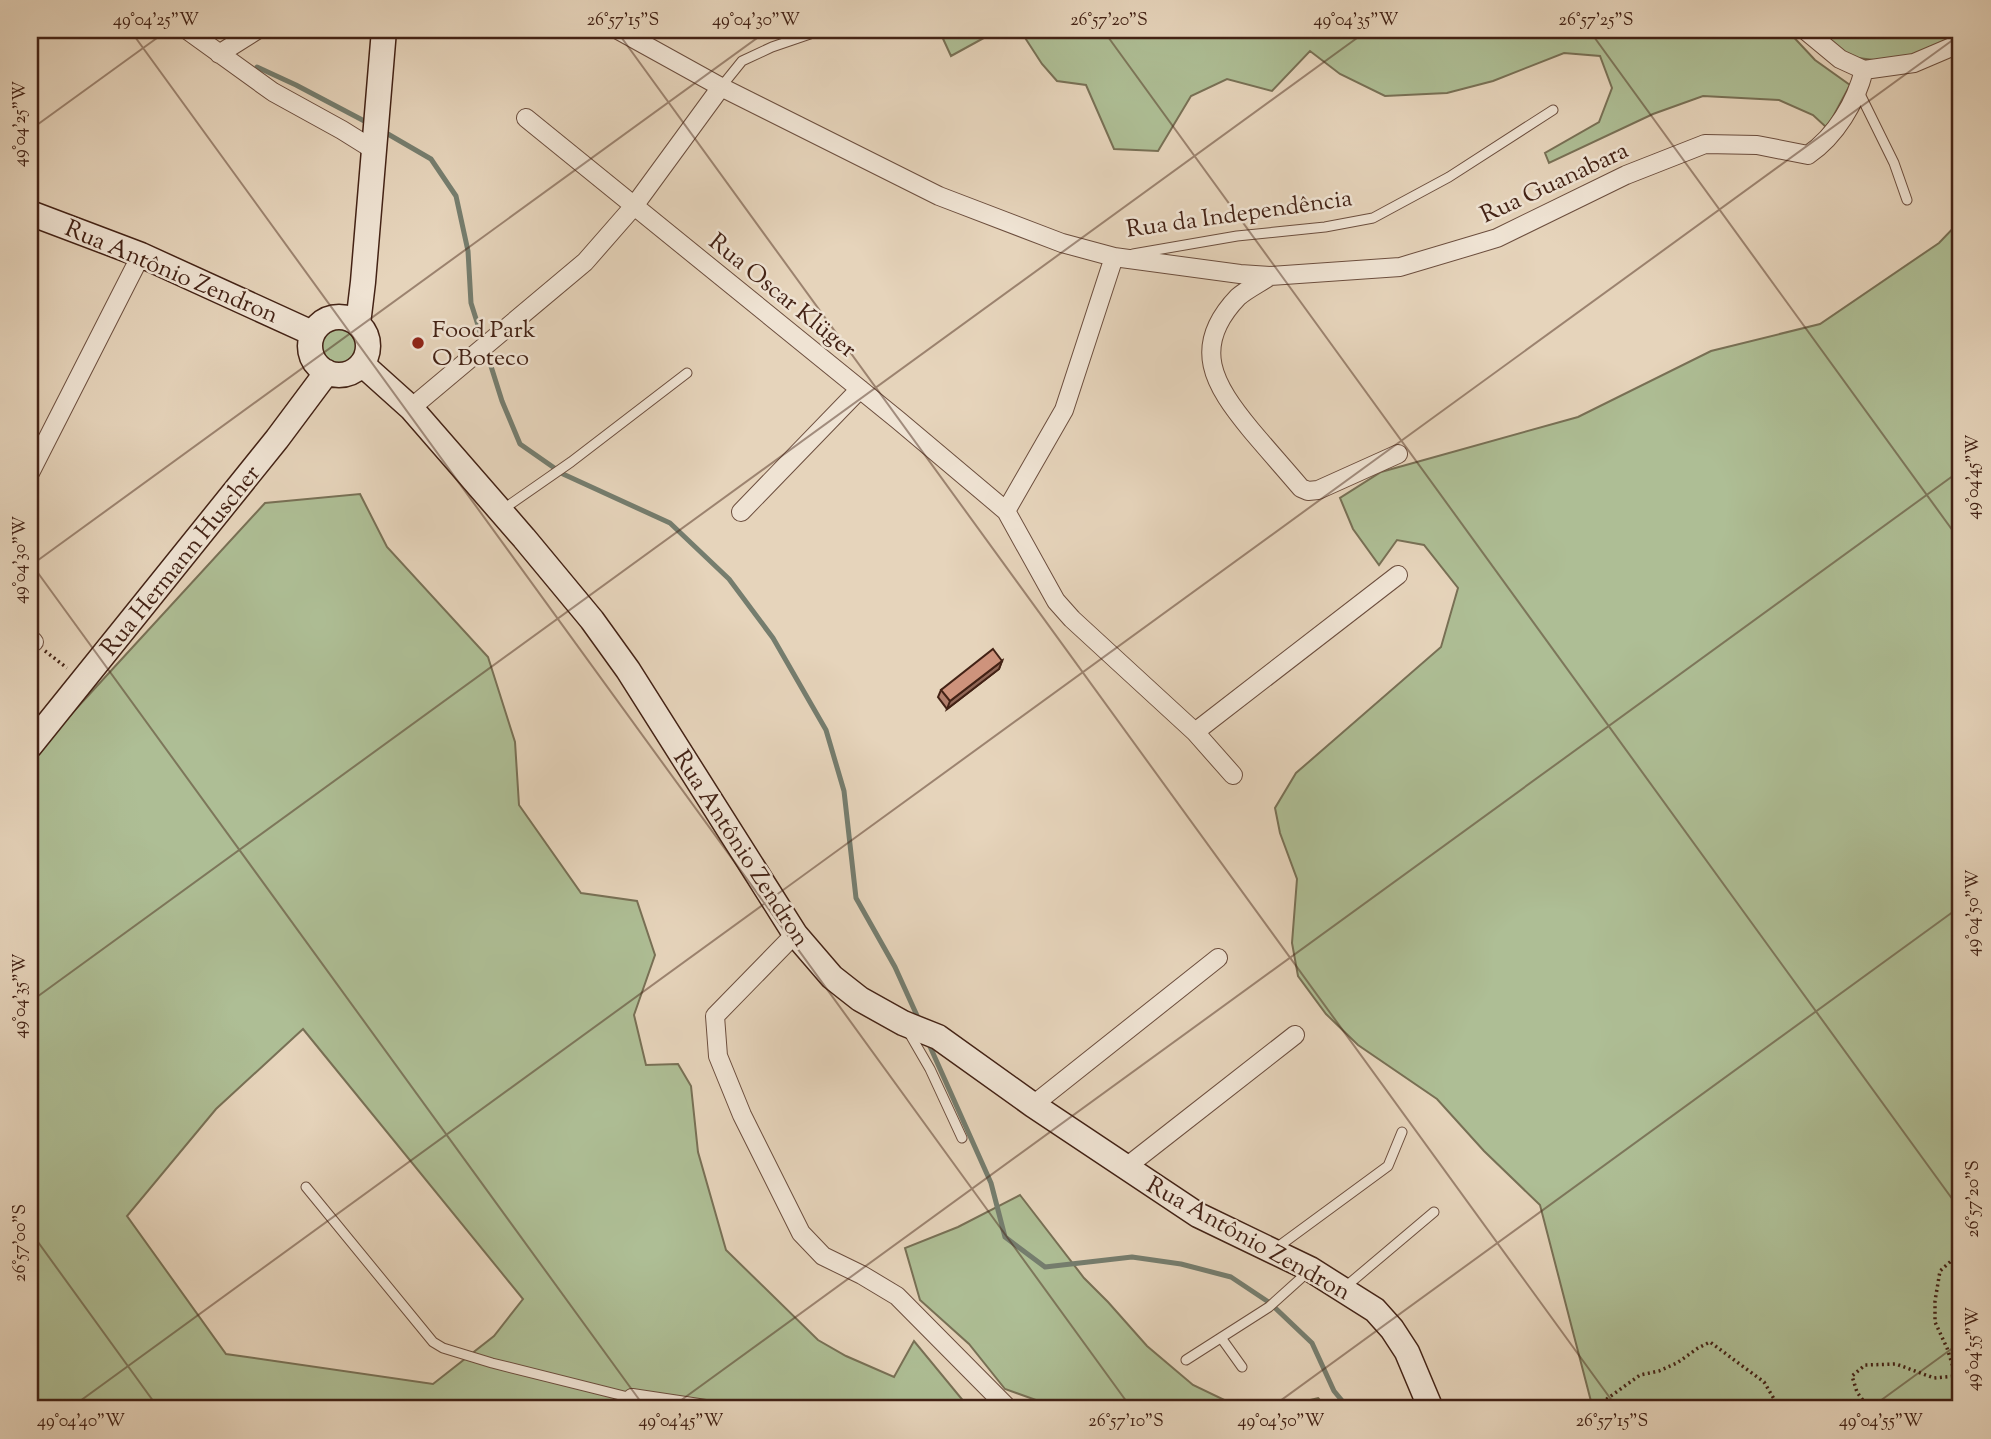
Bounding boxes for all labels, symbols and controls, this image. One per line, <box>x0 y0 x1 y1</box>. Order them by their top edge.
text: 49°04'25"W <box>113 8 199 34</box>
text: 26°57'15"S <box>587 8 659 34</box>
text: 49°04'30"W <box>712 8 800 34</box>
text: 26°57'20"S <box>1070 8 1148 34</box>
text: 49°04'35"W <box>1313 8 1399 34</box>
text: 26°57'25"S <box>1559 8 1633 34</box>
text: 49°04'25"W <box>8 81 34 167</box>
street label: Rua Guanabara <box>1475 135 1635 233</box>
street label: Rua da Independência <box>1124 182 1355 248</box>
street label: Rua Antônio Zendron <box>59 213 283 333</box>
street label: Rua Oscar Klüger <box>700 226 863 367</box>
place label: Food Park O Boteco <box>432 314 536 376</box>
marker: Food Park O Boteco <box>410 335 426 351</box>
text: 49°04'45"W <box>1961 434 1987 520</box>
street label: Rua Hermann Huscher <box>94 458 269 664</box>
text: 49°04'30"W <box>8 516 34 604</box>
street label: Rua Antônio Zendron <box>664 744 817 954</box>
text: 49°04'50"W <box>1961 870 1987 956</box>
text: 49°04'35"W <box>8 953 34 1039</box>
text: 26°57'20"S <box>1961 1160 1987 1238</box>
street label: Rua Antônio Zendron <box>1140 1169 1356 1310</box>
text: 26°57'00"S <box>8 1204 34 1282</box>
text: 49°04'55"W <box>1961 1307 1987 1391</box>
text: 49°04'40"W <box>37 1409 125 1435</box>
text: 49°04'45"W <box>638 1409 724 1435</box>
text: 26°57'10"S <box>1088 1409 1164 1435</box>
text: 49°04'50"W <box>1238 1409 1324 1435</box>
text: 26°57'15"S <box>1576 1409 1648 1435</box>
text: 49°04'55"W <box>1839 1409 1923 1435</box>

